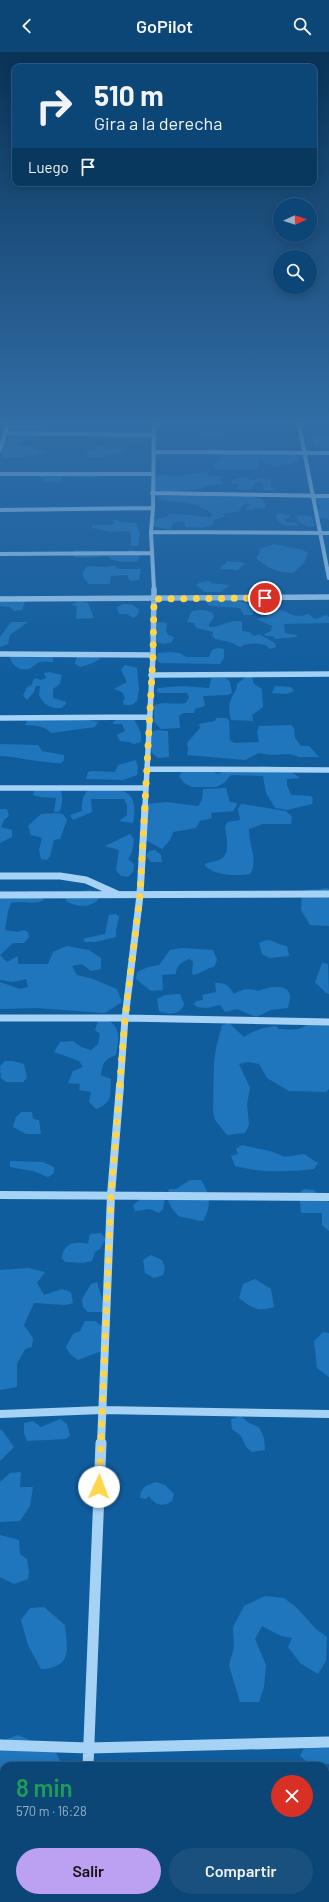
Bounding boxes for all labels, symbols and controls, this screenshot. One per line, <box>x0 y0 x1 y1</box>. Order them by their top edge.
icon: back <box>16 15 38 37</box>
text: GoPilot <box>136 15 193 37</box>
icon: search <box>291 15 313 37</box>
text: 510 m <box>94 78 164 112</box>
icon: right <box>28 80 80 132</box>
text: Gira a la derecha <box>94 112 222 134</box>
icon: arrive <box>77 156 99 178</box>
text: Luego <box>28 158 69 176</box>
north arrow <box>273 198 317 242</box>
map controls <box>273 198 317 294</box>
button: search <box>273 250 317 294</box>
pin <box>248 581 282 615</box>
icon: arrive <box>254 587 276 609</box>
position arrow <box>78 1466 120 1508</box>
text: 8 min <box>16 1773 73 1802</box>
button: close <box>271 1775 313 1817</box>
text: 570 m · 16:28 <box>16 1803 87 1819</box>
button: Salir <box>16 1848 161 1894</box>
button: Compartir <box>169 1848 313 1894</box>

